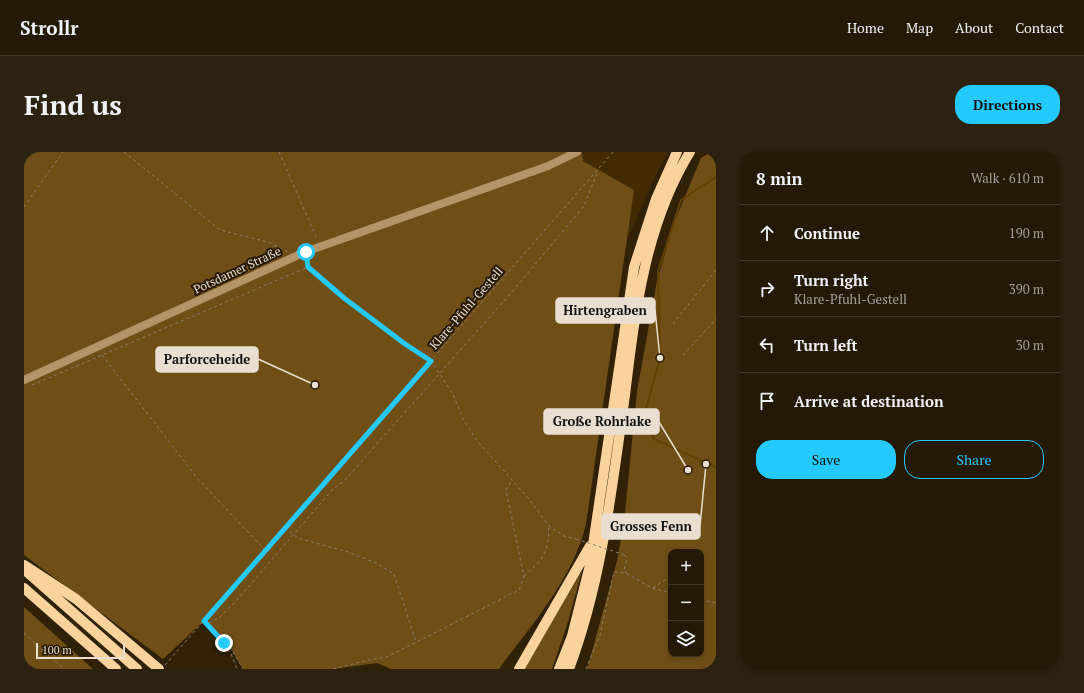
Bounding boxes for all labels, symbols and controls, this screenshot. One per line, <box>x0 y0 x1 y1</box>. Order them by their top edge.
text: Strollr <box>20 15 78 40</box>
text: Home <box>847 18 884 37</box>
text: Map <box>906 18 933 37</box>
text: About <box>955 18 993 37</box>
text: Contact <box>1015 18 1064 37</box>
button: Directions <box>955 85 1060 124</box>
text: Find us <box>24 86 122 123</box>
text: 8 min <box>756 167 803 190</box>
text: Walk · 610 m <box>971 169 1044 187</box>
icon: ahead <box>756 222 778 244</box>
text: Continue <box>794 223 860 243</box>
text: 190 m <box>1009 224 1044 242</box>
street label: Potsdamer Straße <box>191 243 283 297</box>
route start <box>297 243 315 261</box>
street label: Klare-Pfuhl-Gestell <box>426 263 506 352</box>
text: Turn right <box>794 270 869 290</box>
icon: right <box>756 278 778 300</box>
text: 390 m <box>1009 280 1044 298</box>
text: Klare-Pfuhl-Gestell <box>794 290 907 308</box>
callout: Hirtengraben <box>556 298 655 323</box>
text: Hirtengraben <box>563 301 647 319</box>
icon: left <box>756 334 778 356</box>
text: Turn left <box>794 335 858 355</box>
text: 30 m <box>1016 336 1044 354</box>
callout: Parforceheide <box>156 347 258 372</box>
text: Parforceheide <box>164 350 250 368</box>
icon: arrive <box>756 390 778 412</box>
text: Arrive at destination <box>794 391 944 411</box>
callout: Große Rohrlake <box>544 409 659 434</box>
text: Große Rohrlake <box>553 412 651 430</box>
button: Save <box>756 440 896 479</box>
button: Share <box>904 440 1044 479</box>
callout: Grosses Fenn <box>602 514 700 539</box>
text: Grosses Fenn <box>610 517 693 535</box>
map controls <box>668 549 704 657</box>
button: + <box>668 549 704 585</box>
button: − <box>668 585 704 621</box>
button: layers <box>668 621 704 657</box>
route end <box>215 634 233 652</box>
scale bar <box>36 641 125 660</box>
text: 100 m <box>42 643 72 657</box>

